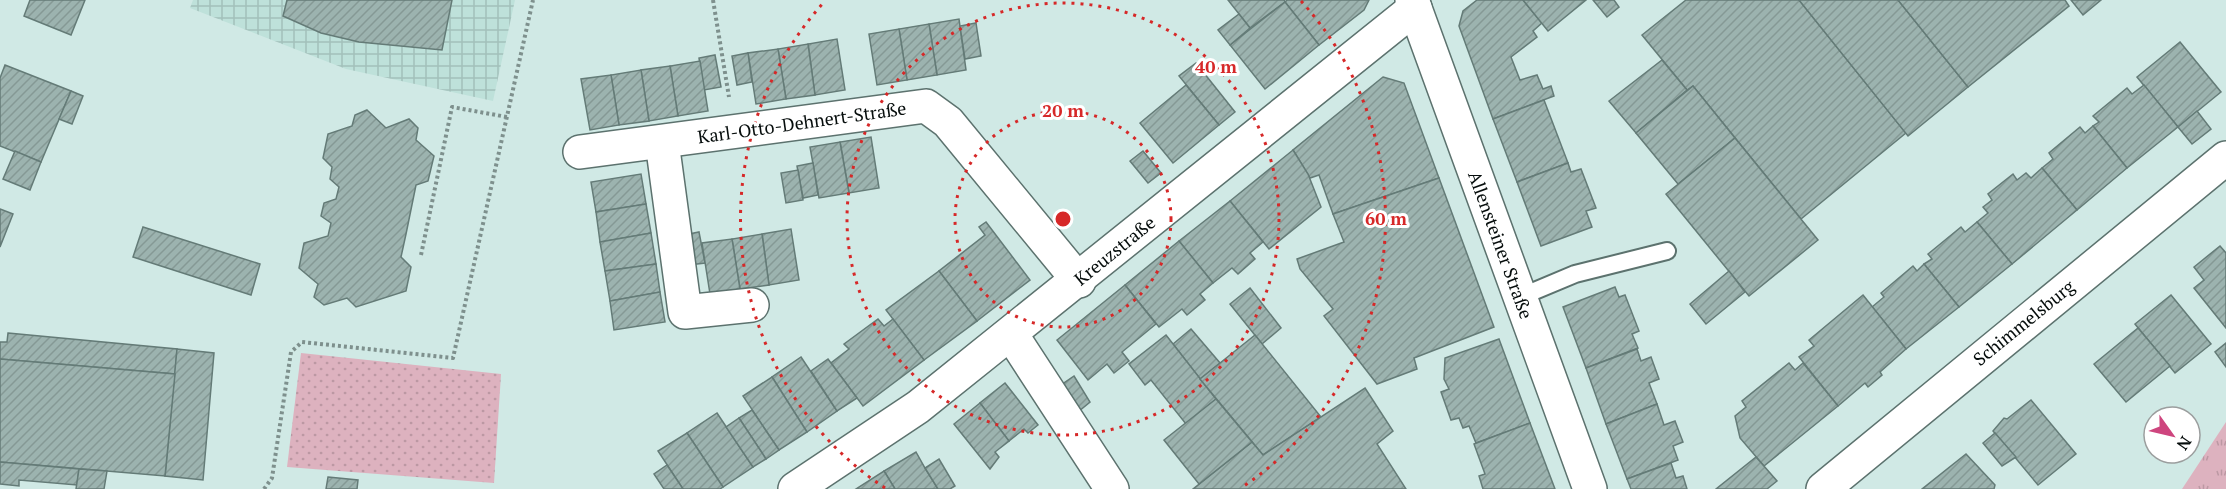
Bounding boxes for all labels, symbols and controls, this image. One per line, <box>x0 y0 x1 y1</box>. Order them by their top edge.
text: 40 m <box>1195 54 1237 78</box>
street label: Karl-Otto-Dehnert-Straße <box>696 95 908 149</box>
text: 20 m <box>1042 98 1084 122</box>
street label: Allensteiner Straße <box>1463 167 1539 322</box>
text: 60 m <box>1365 206 1407 230</box>
centre of rings <box>1053 209 1073 229</box>
street label: Kreuzstraße <box>1069 210 1160 290</box>
street label: Schimmelsburg <box>1968 274 2079 371</box>
north arrow <box>2142 405 2202 465</box>
text: N <box>2172 432 2197 455</box>

